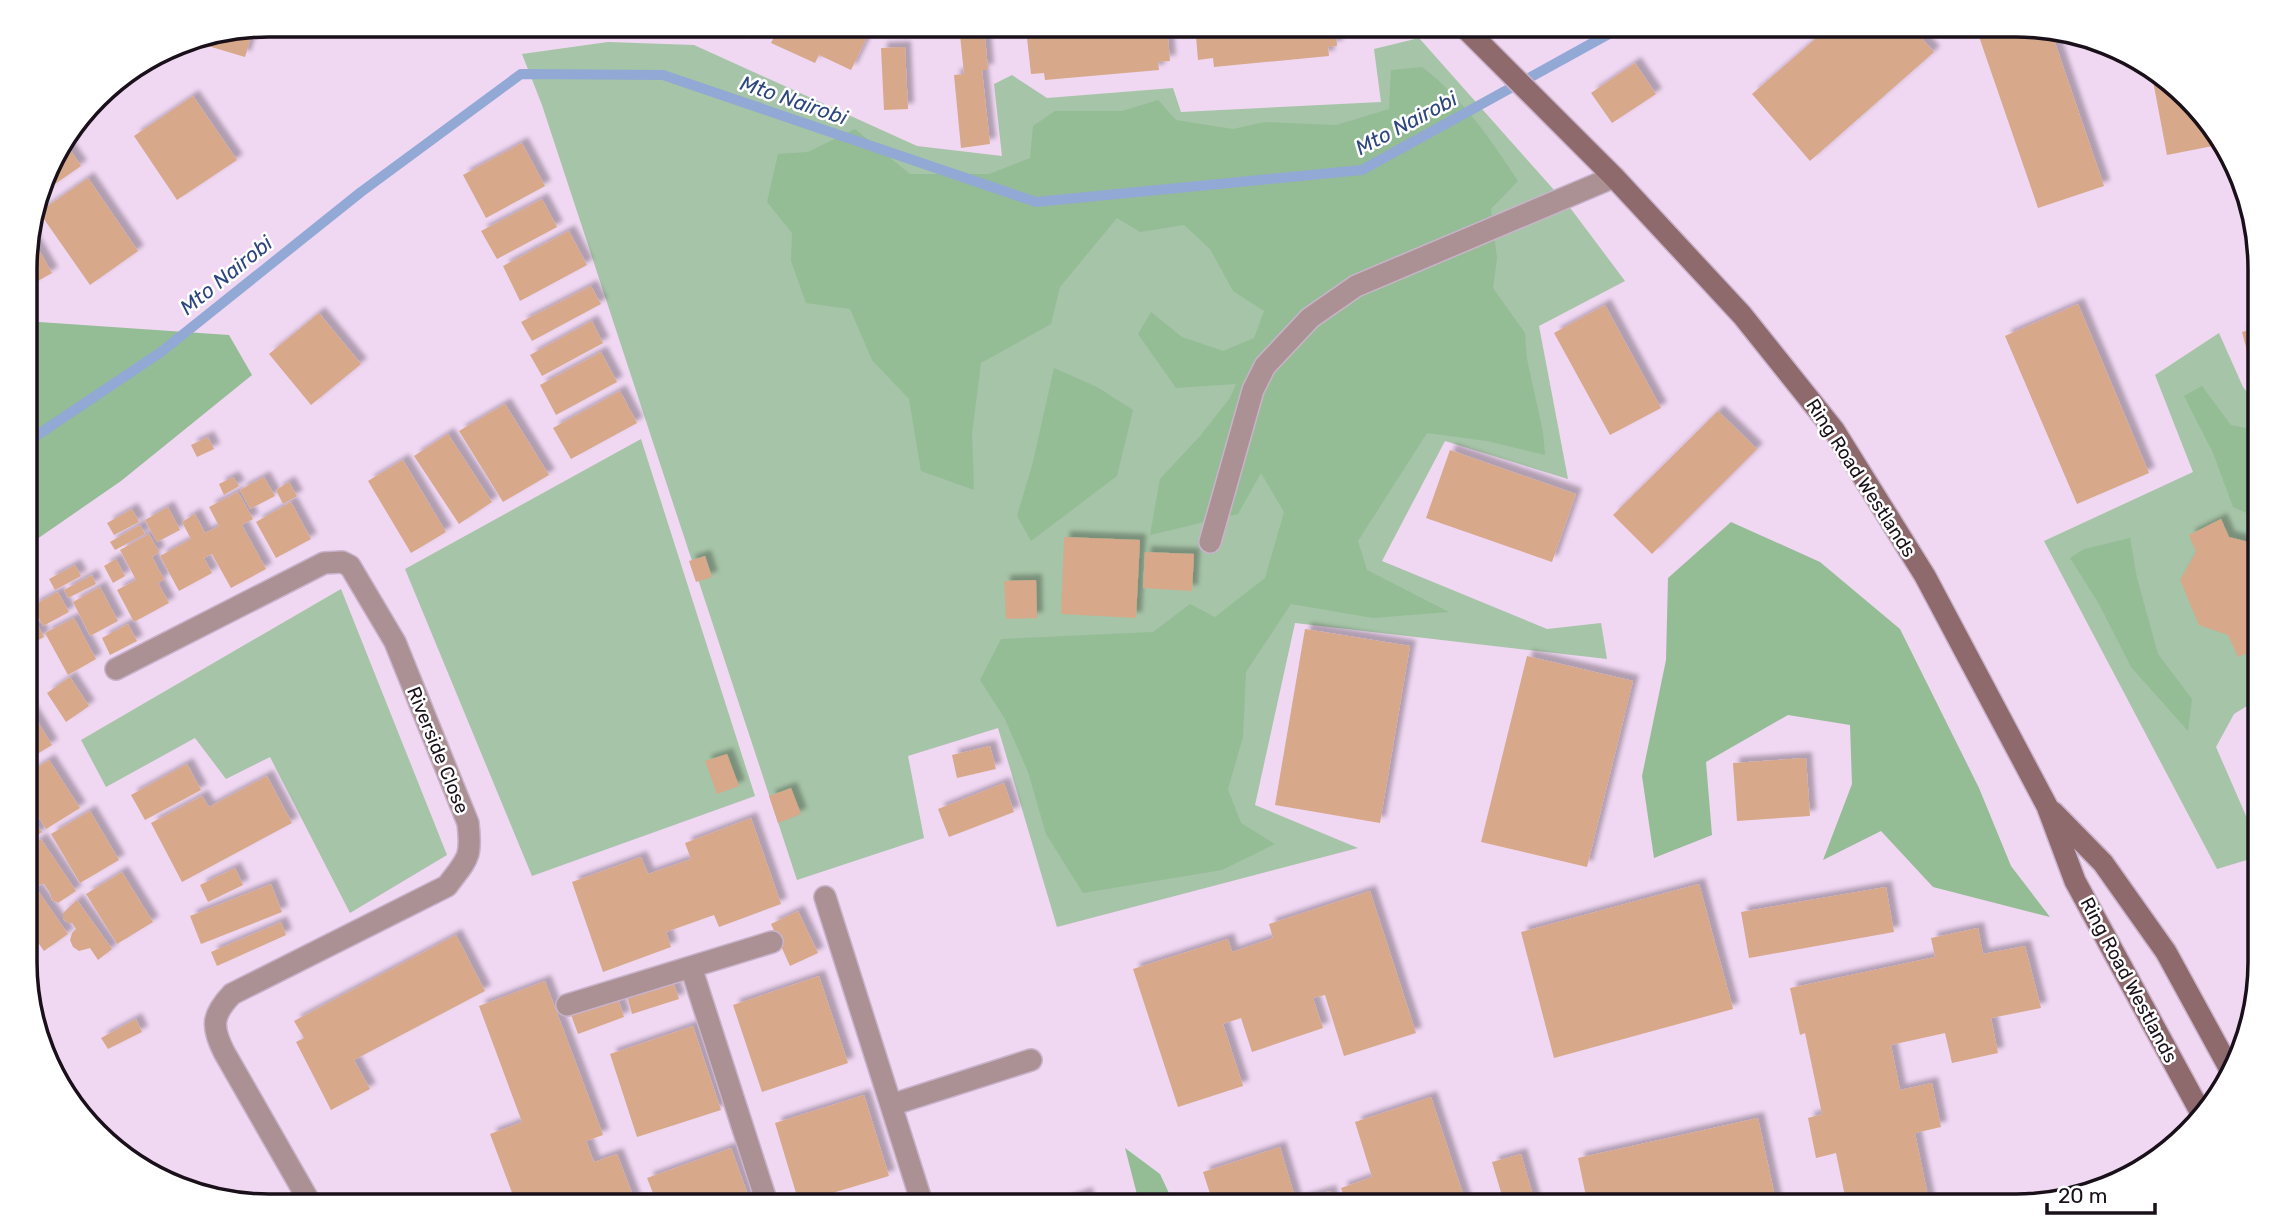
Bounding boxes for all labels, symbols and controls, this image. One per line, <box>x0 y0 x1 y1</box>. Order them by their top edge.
water label: Mto Nairobi <box>737 70 852 130</box>
water label: Mto Nairobi <box>1351 85 1462 160</box>
water label: Mto Nairobi <box>175 230 278 320</box>
street label: Ring Road Westlands <box>1801 395 1921 561</box>
street label: Riverside Close <box>402 683 474 817</box>
street label: Ring Road Westlands <box>2076 893 2182 1067</box>
scale bar <box>2047 1172 2156 1216</box>
text: 20 m <box>2058 1183 2107 1208</box>

